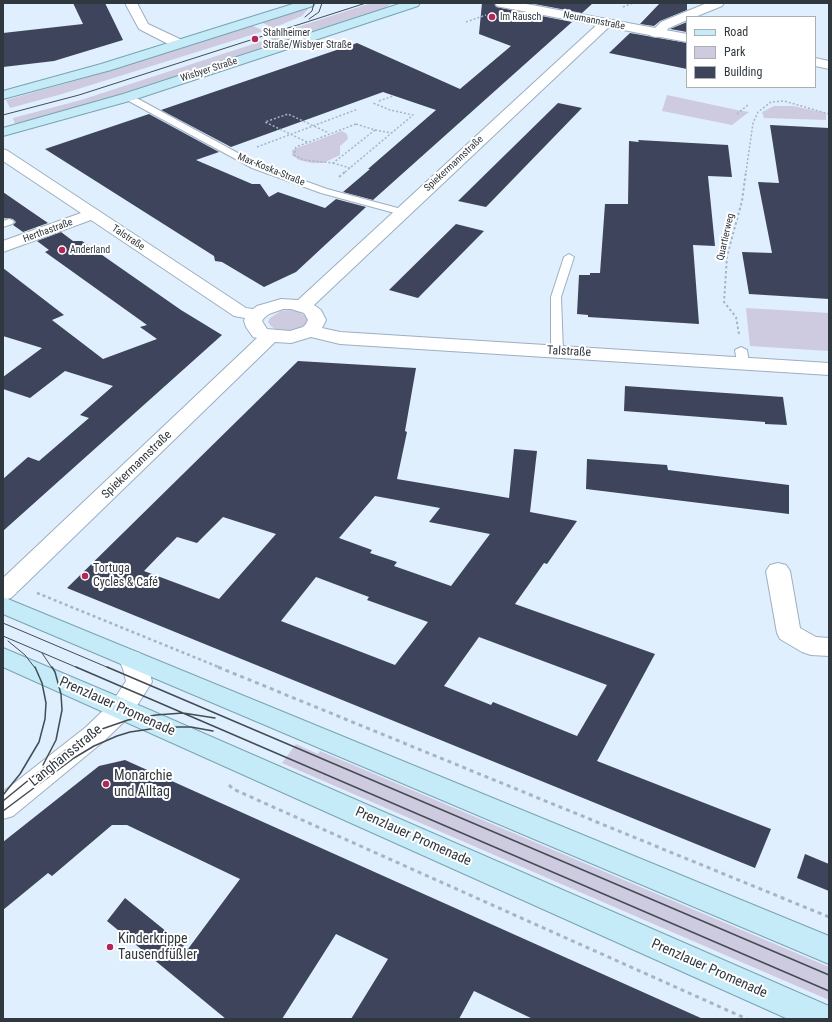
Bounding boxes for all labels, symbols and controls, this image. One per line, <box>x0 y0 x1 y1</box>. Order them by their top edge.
street label: Neumannstraße <box>562 9 626 33</box>
place label: Im Rausch <box>500 11 541 23</box>
marker: Im Rausch <box>487 12 497 22</box>
legend <box>686 16 816 88</box>
text: Road <box>724 25 748 39</box>
place label: Stahlheimer Straße/Wisbyer Straße <box>263 27 352 50</box>
marker: Stahlheimer Straße/Wisbyer Straße <box>250 34 260 44</box>
text: Park <box>724 45 745 59</box>
street label: Wisbyer Straße <box>179 55 239 85</box>
text: Building <box>724 65 762 79</box>
street label: Spiekermannstraße <box>422 134 486 194</box>
street label: Max-Koska-Straße <box>236 151 306 189</box>
street label: Quartierweg <box>715 212 737 262</box>
street label: Herthastraße <box>22 216 74 246</box>
street label: Talstraße <box>109 223 147 253</box>
place label: Anderland <box>70 244 110 256</box>
marker: Anderland <box>57 245 67 255</box>
street label: Talstraße <box>547 344 591 360</box>
street label: Spiekermannstraße <box>99 428 175 502</box>
place label: Tortuga Cycles & Café <box>93 562 158 590</box>
marker: Tortuga Cycles & Café <box>80 571 90 581</box>
street label: Prenzlauer Promenade <box>56 674 178 740</box>
street label: Langhansstraße <box>26 722 106 790</box>
place label: Monarchie und Alltag <box>114 768 172 800</box>
marker: Monarchie und Alltag <box>101 779 111 789</box>
street label: Prenzlauer Promenade <box>352 804 474 870</box>
place label: Kinderkrippe Tausendfüßler <box>118 931 197 964</box>
street label: Prenzlauer Promenade <box>648 936 770 1002</box>
marker: Kinderkrippe Tausendfüßler <box>105 942 115 952</box>

